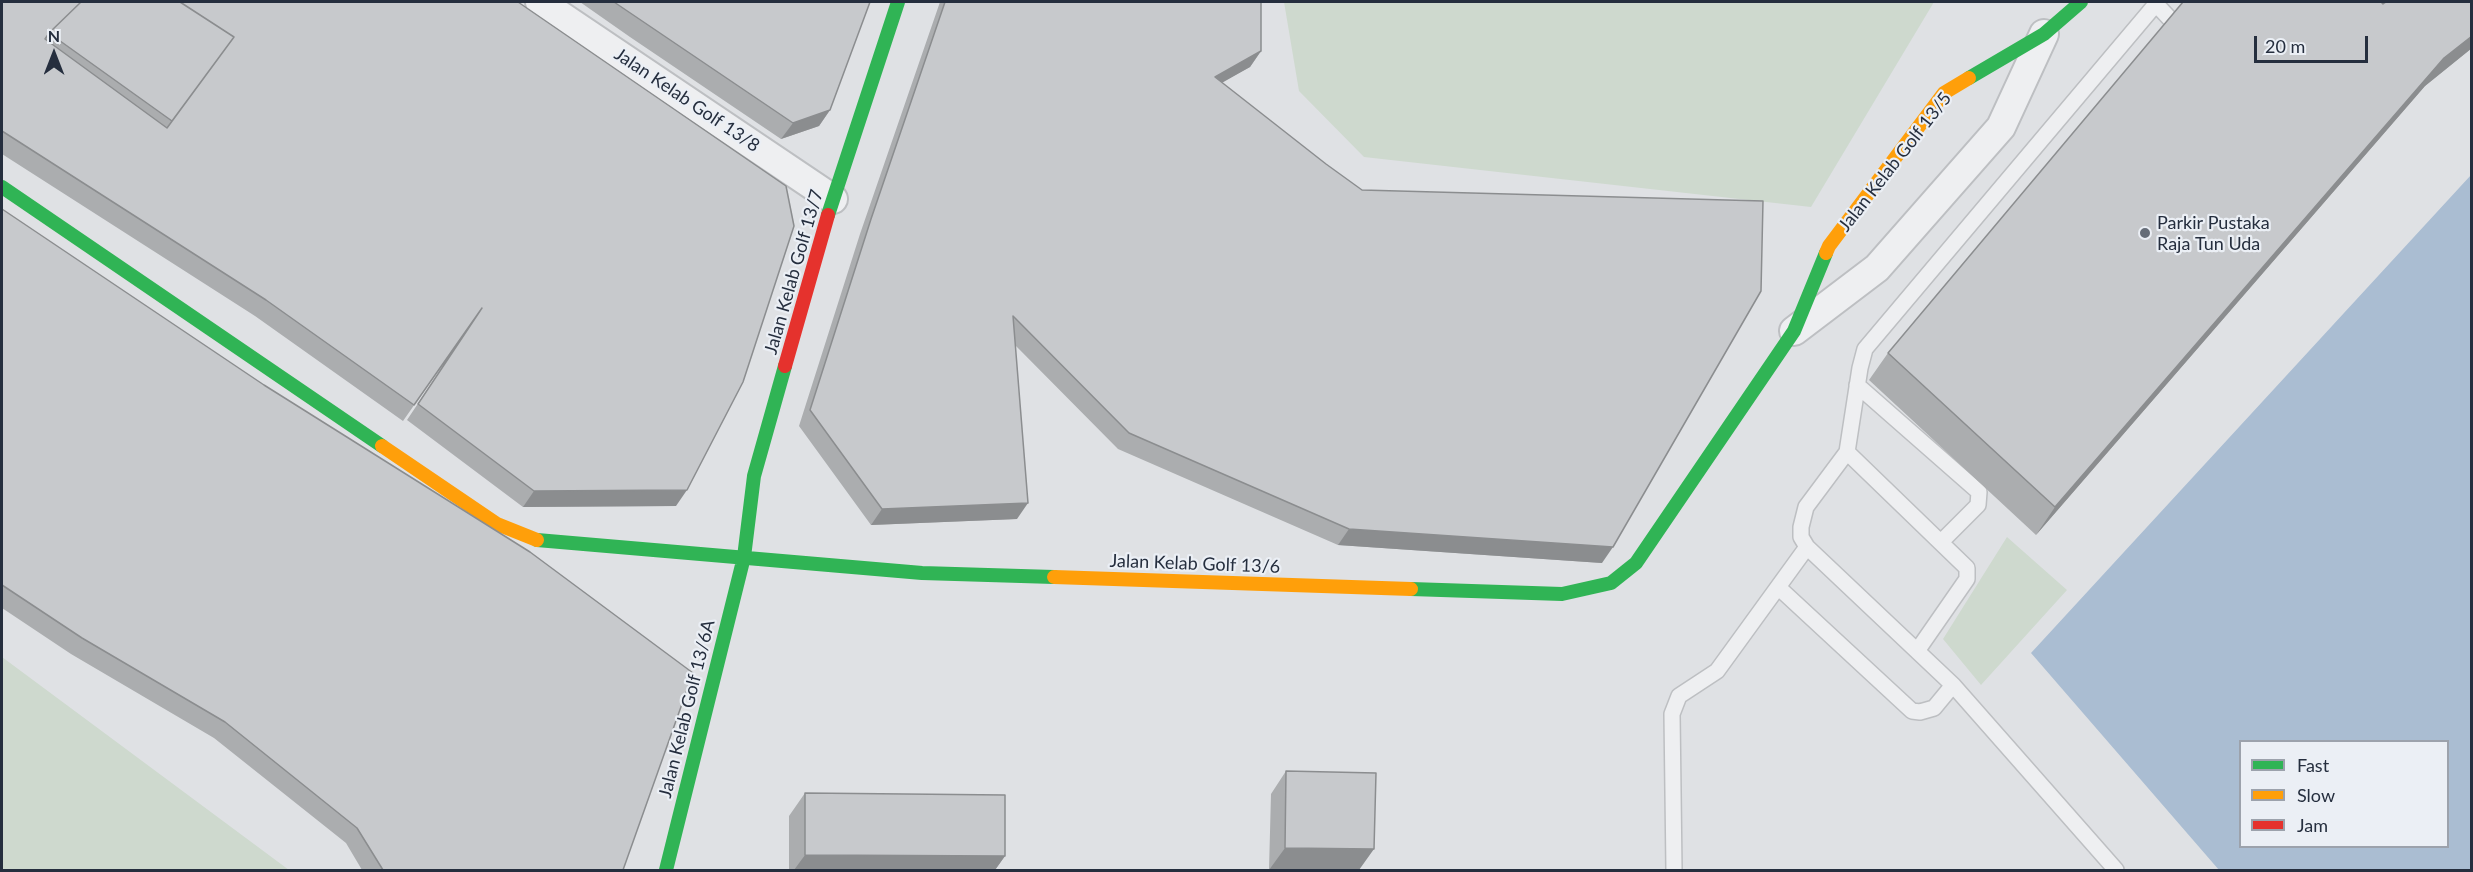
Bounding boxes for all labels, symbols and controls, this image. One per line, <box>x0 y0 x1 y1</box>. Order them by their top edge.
north arrow <box>24 24 84 84</box>
scale bar <box>2257 24 2371 62</box>
text: N <box>48 26 60 45</box>
text: 20 m <box>2265 35 2305 57</box>
street label: Jalan Kelab Golf 13/8 <box>610 43 764 157</box>
street label: Jalan Kelab Golf 13/5 <box>1834 88 1956 236</box>
street label: Jalan Kelab Golf 13/7 <box>760 187 828 357</box>
place label: Parkir Pustaka Raja Tun Uda <box>2157 212 2270 254</box>
marker: Parkir Pustaka Raja Tun Uda <box>2138 226 2152 240</box>
street label: Jalan Kelab Golf 13/6 <box>1109 550 1281 578</box>
street label: Jalan Kelab Golf 13/6A <box>654 618 720 800</box>
legend <box>2239 740 2449 848</box>
text: Fast <box>2297 754 2329 776</box>
text: Slow <box>2297 784 2335 806</box>
text: Jam <box>2297 814 2328 836</box>

